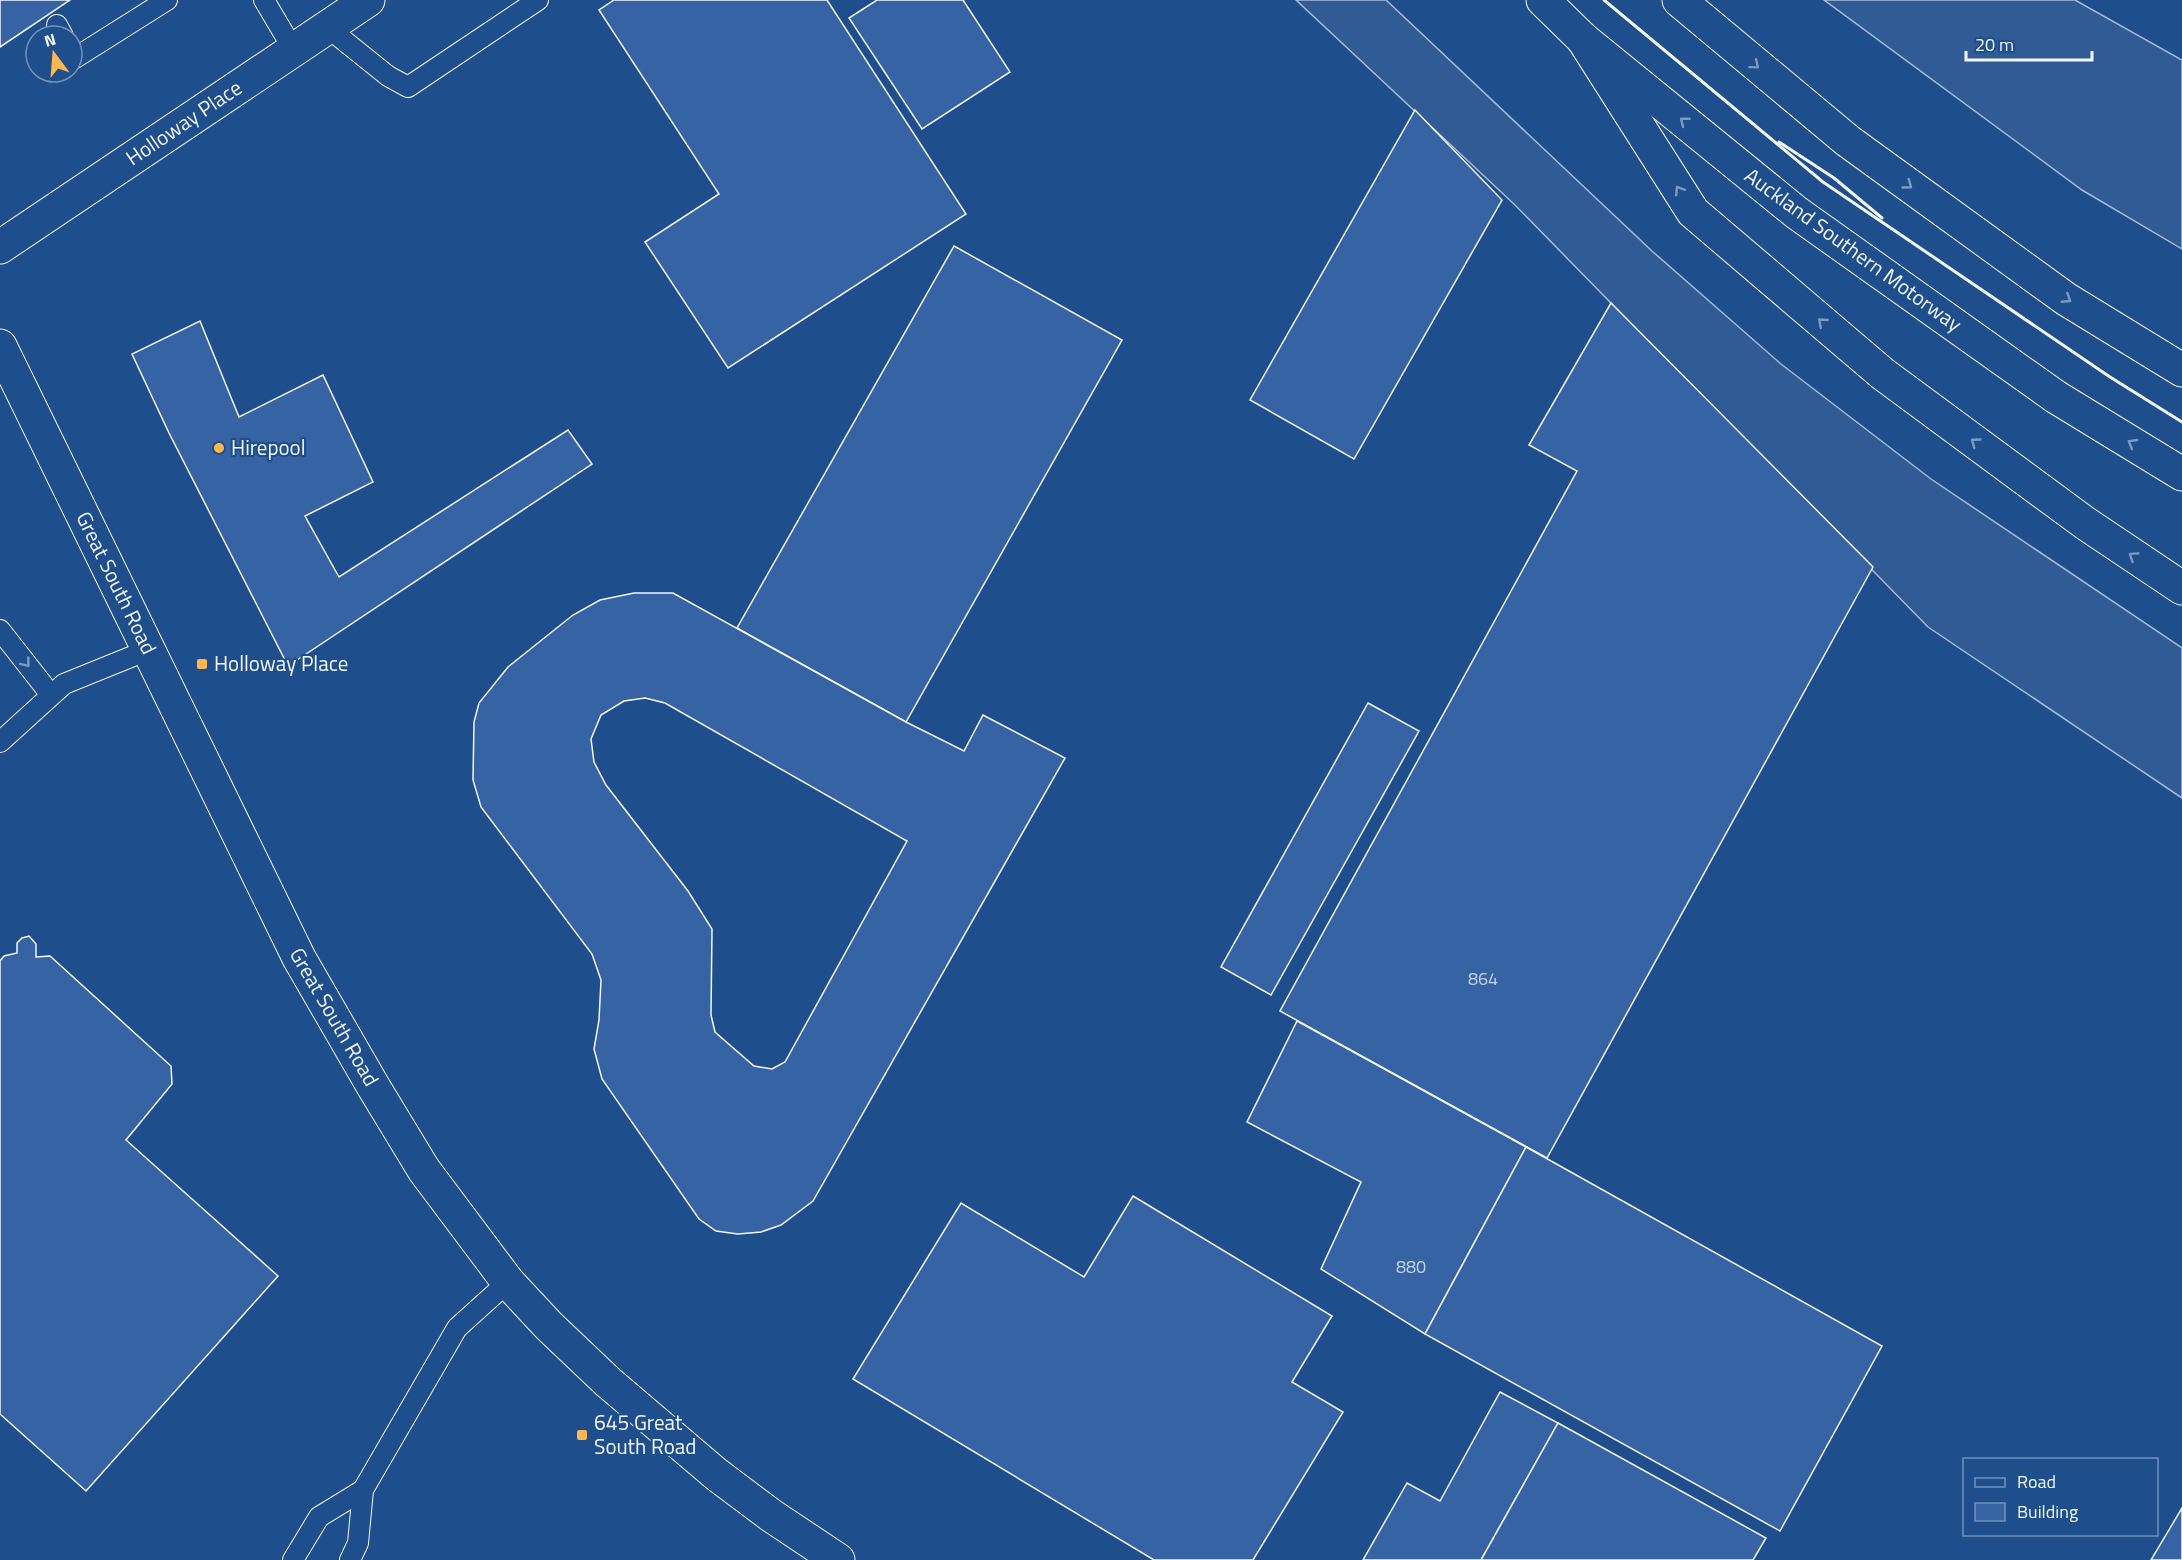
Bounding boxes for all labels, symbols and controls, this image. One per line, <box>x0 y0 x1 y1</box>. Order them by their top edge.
north arrow <box>24 24 84 84</box>
scale bar <box>1966 24 2092 62</box>
text: N <box>41 27 59 53</box>
text: 20 m <box>1975 31 2014 58</box>
one-way arrow <box>1748 57 1759 68</box>
street label: Holloway Place <box>119 71 248 173</box>
one-way arrow <box>1680 118 1691 129</box>
street label: Auckland Southern Motorway <box>1738 159 1969 339</box>
one-way arrow <box>1902 178 1913 189</box>
one-way arrow <box>1675 186 1687 196</box>
one-way arrow <box>2060 292 2071 303</box>
one-way arrow <box>1818 318 1829 329</box>
place label: Hirepool <box>231 431 306 463</box>
one-way arrow <box>1971 438 1982 449</box>
one-way arrow <box>2128 439 2138 451</box>
marker: Hirepool <box>212 441 226 455</box>
street label: Great South Road <box>68 506 165 659</box>
one-way arrow <box>2129 552 2140 563</box>
place label: Holloway Place <box>214 647 348 679</box>
one-way arrow <box>18 656 29 667</box>
marker: Holloway Place <box>195 657 209 671</box>
street label: Great South Road <box>282 941 388 1092</box>
house number: 864 <box>1468 965 1498 992</box>
house number: 880 <box>1396 1253 1426 1280</box>
place label: 645 Great South Road <box>594 1406 696 1462</box>
marker: 645 Great South Road <box>575 1428 589 1442</box>
legend <box>1963 1458 2158 1536</box>
text: Road <box>2017 1468 2056 1495</box>
text: Building <box>2017 1498 2078 1525</box>

